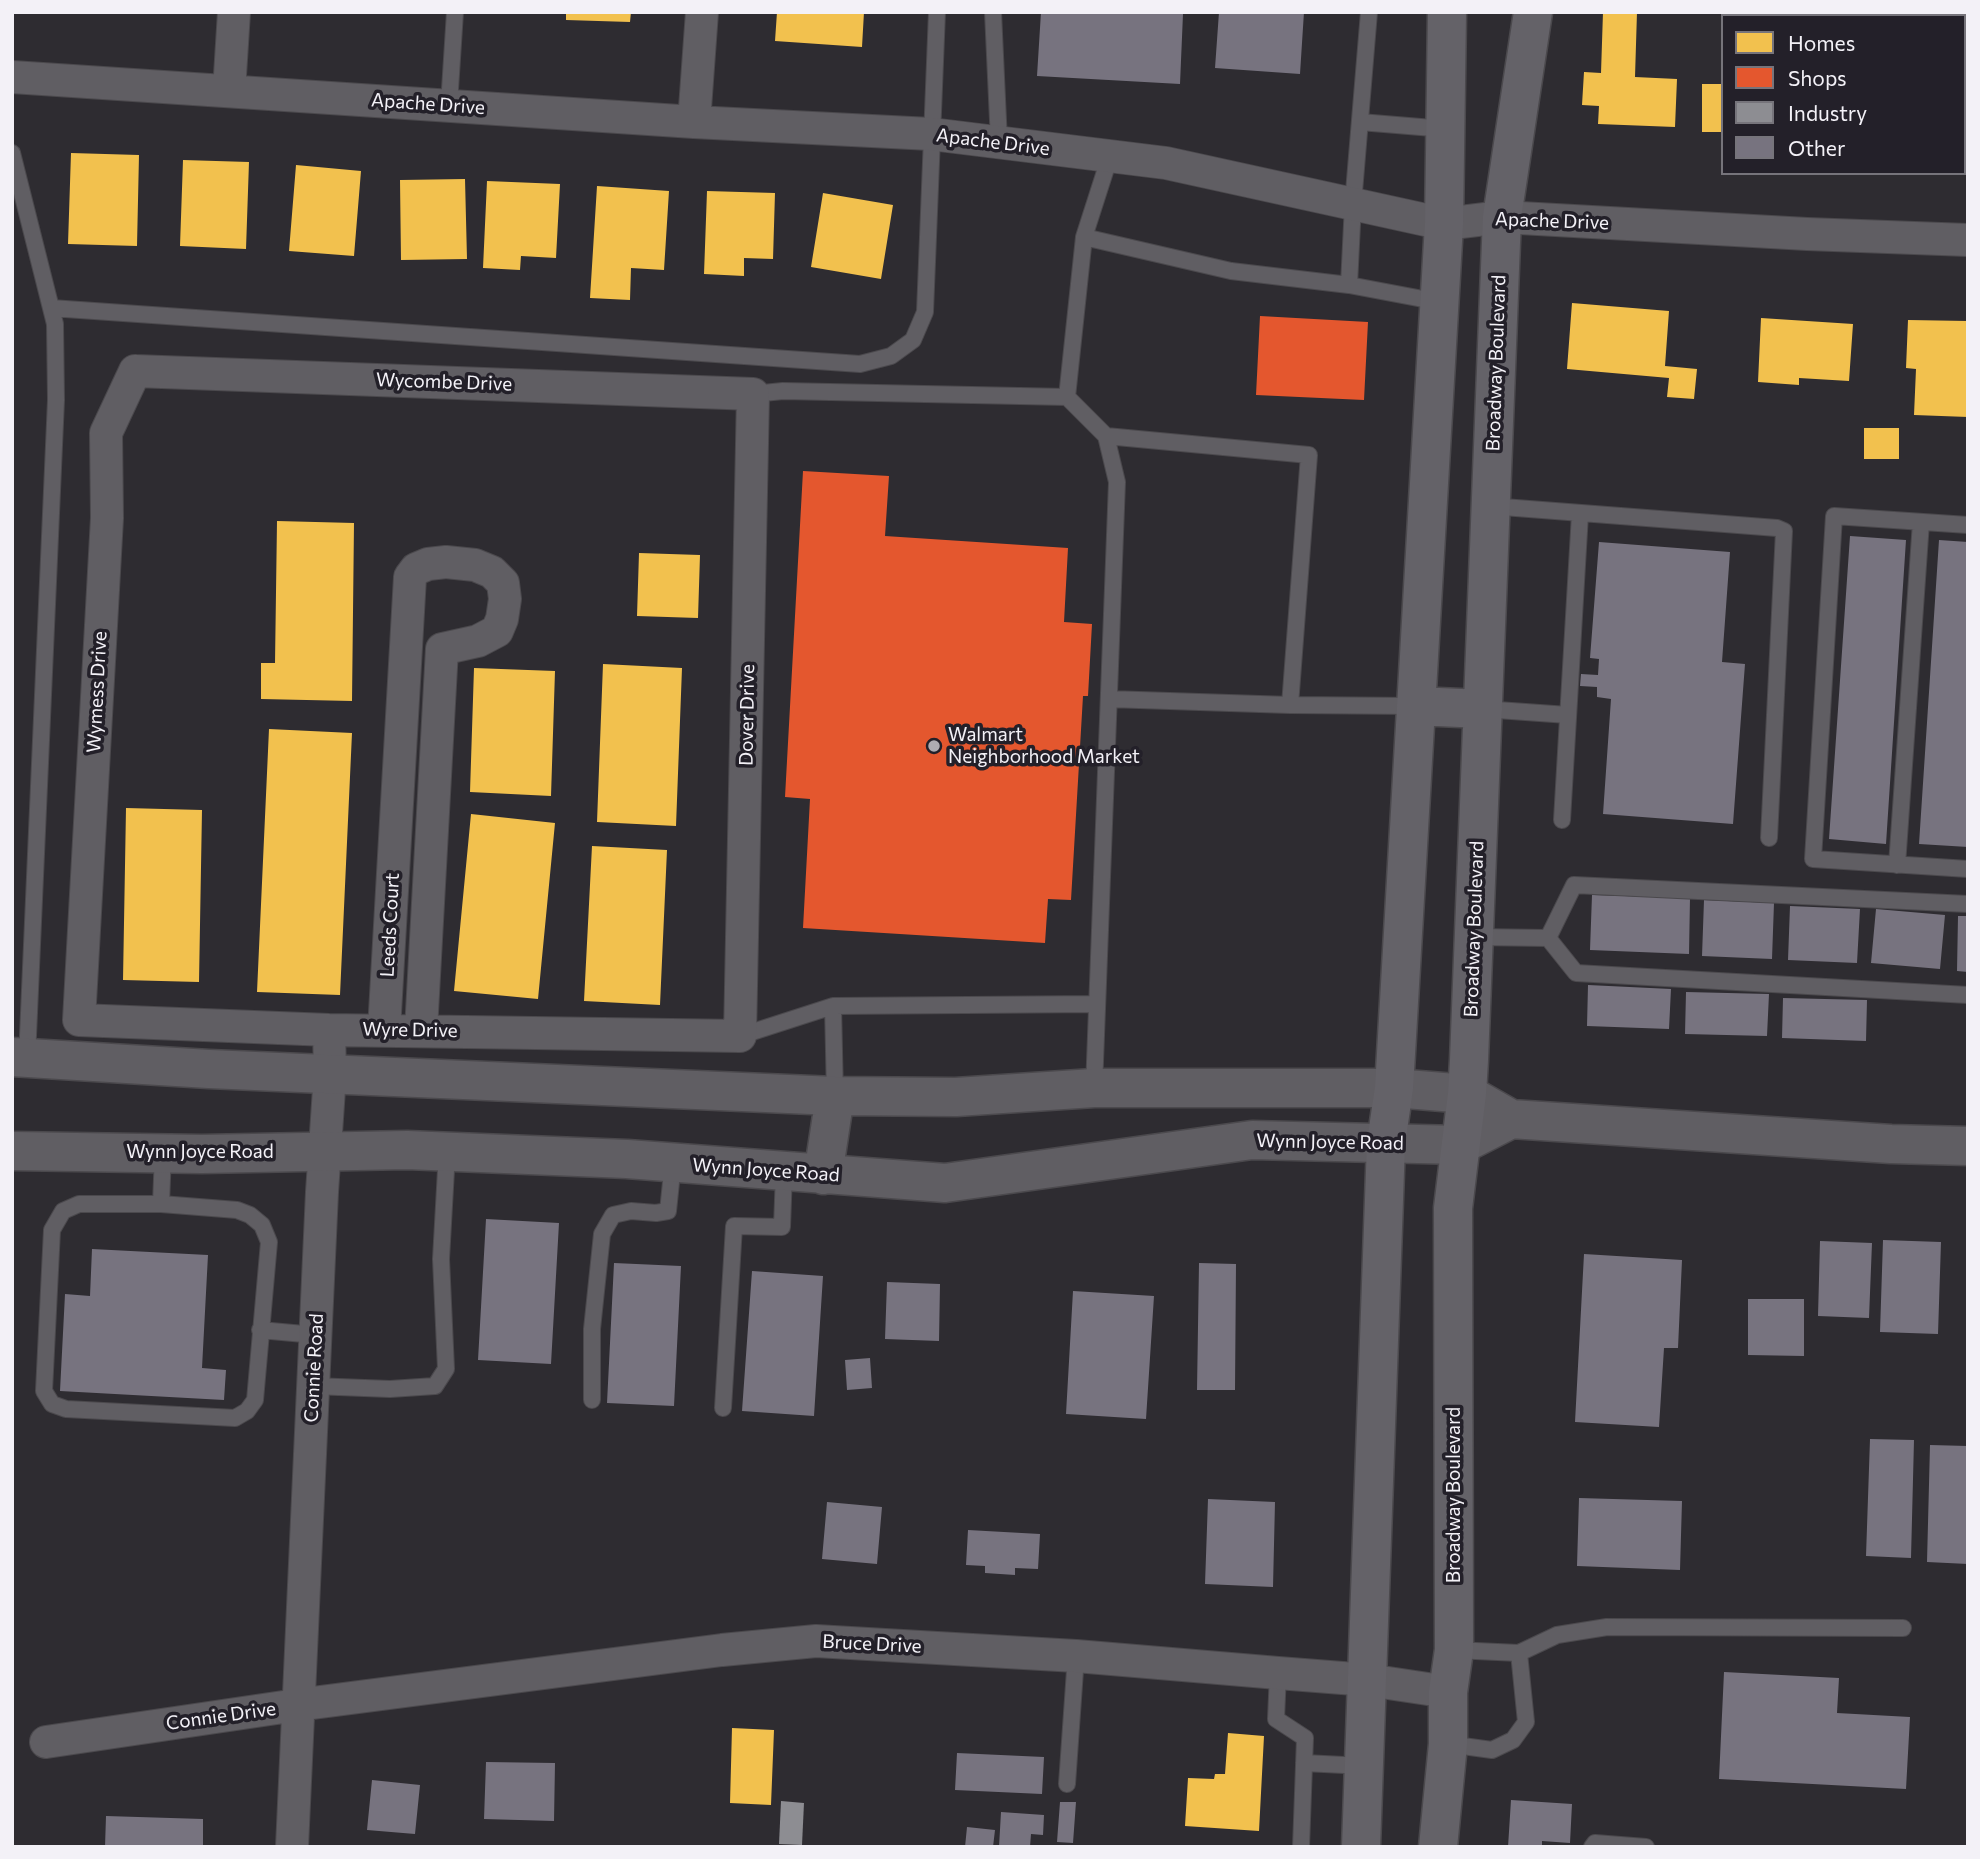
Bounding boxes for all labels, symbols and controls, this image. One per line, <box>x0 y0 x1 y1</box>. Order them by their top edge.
legend <box>1721 14 1966 175</box>
text: Homes <box>1788 30 1855 55</box>
text: Shops <box>1788 65 1847 90</box>
street label: Apache Drive <box>370 89 486 119</box>
text: Industry <box>1788 100 1867 125</box>
street label: Apache Drive <box>935 124 1051 160</box>
text: Other <box>1788 135 1845 160</box>
street label: Apache Drive <box>1495 208 1609 234</box>
street label: Broadway Boulevard <box>1482 274 1510 452</box>
street label: Wycombe Drive <box>375 368 513 396</box>
street label: Wymess Drive <box>82 630 112 754</box>
street label: Dover Drive <box>735 664 759 766</box>
place label: Walmart Neighborhood Market <box>948 724 1140 768</box>
marker: Walmart Neighborhood Market <box>926 738 942 754</box>
street label: Broadway Boulevard <box>1460 840 1488 1018</box>
street label: Leeds Court <box>376 872 404 978</box>
street label: Wyre Drive <box>362 1018 458 1042</box>
street label: Wynn Joyce Road <box>1256 1129 1404 1155</box>
street label: Wynn Joyce Road <box>126 1141 274 1163</box>
street label: Wynn Joyce Road <box>692 1153 840 1187</box>
street label: Connie Road <box>300 1313 328 1423</box>
street label: Broadway Boulevard <box>1443 1407 1465 1583</box>
street label: Bruce Drive <box>822 1630 922 1658</box>
street label: Connie Drive <box>165 1697 277 1735</box>

